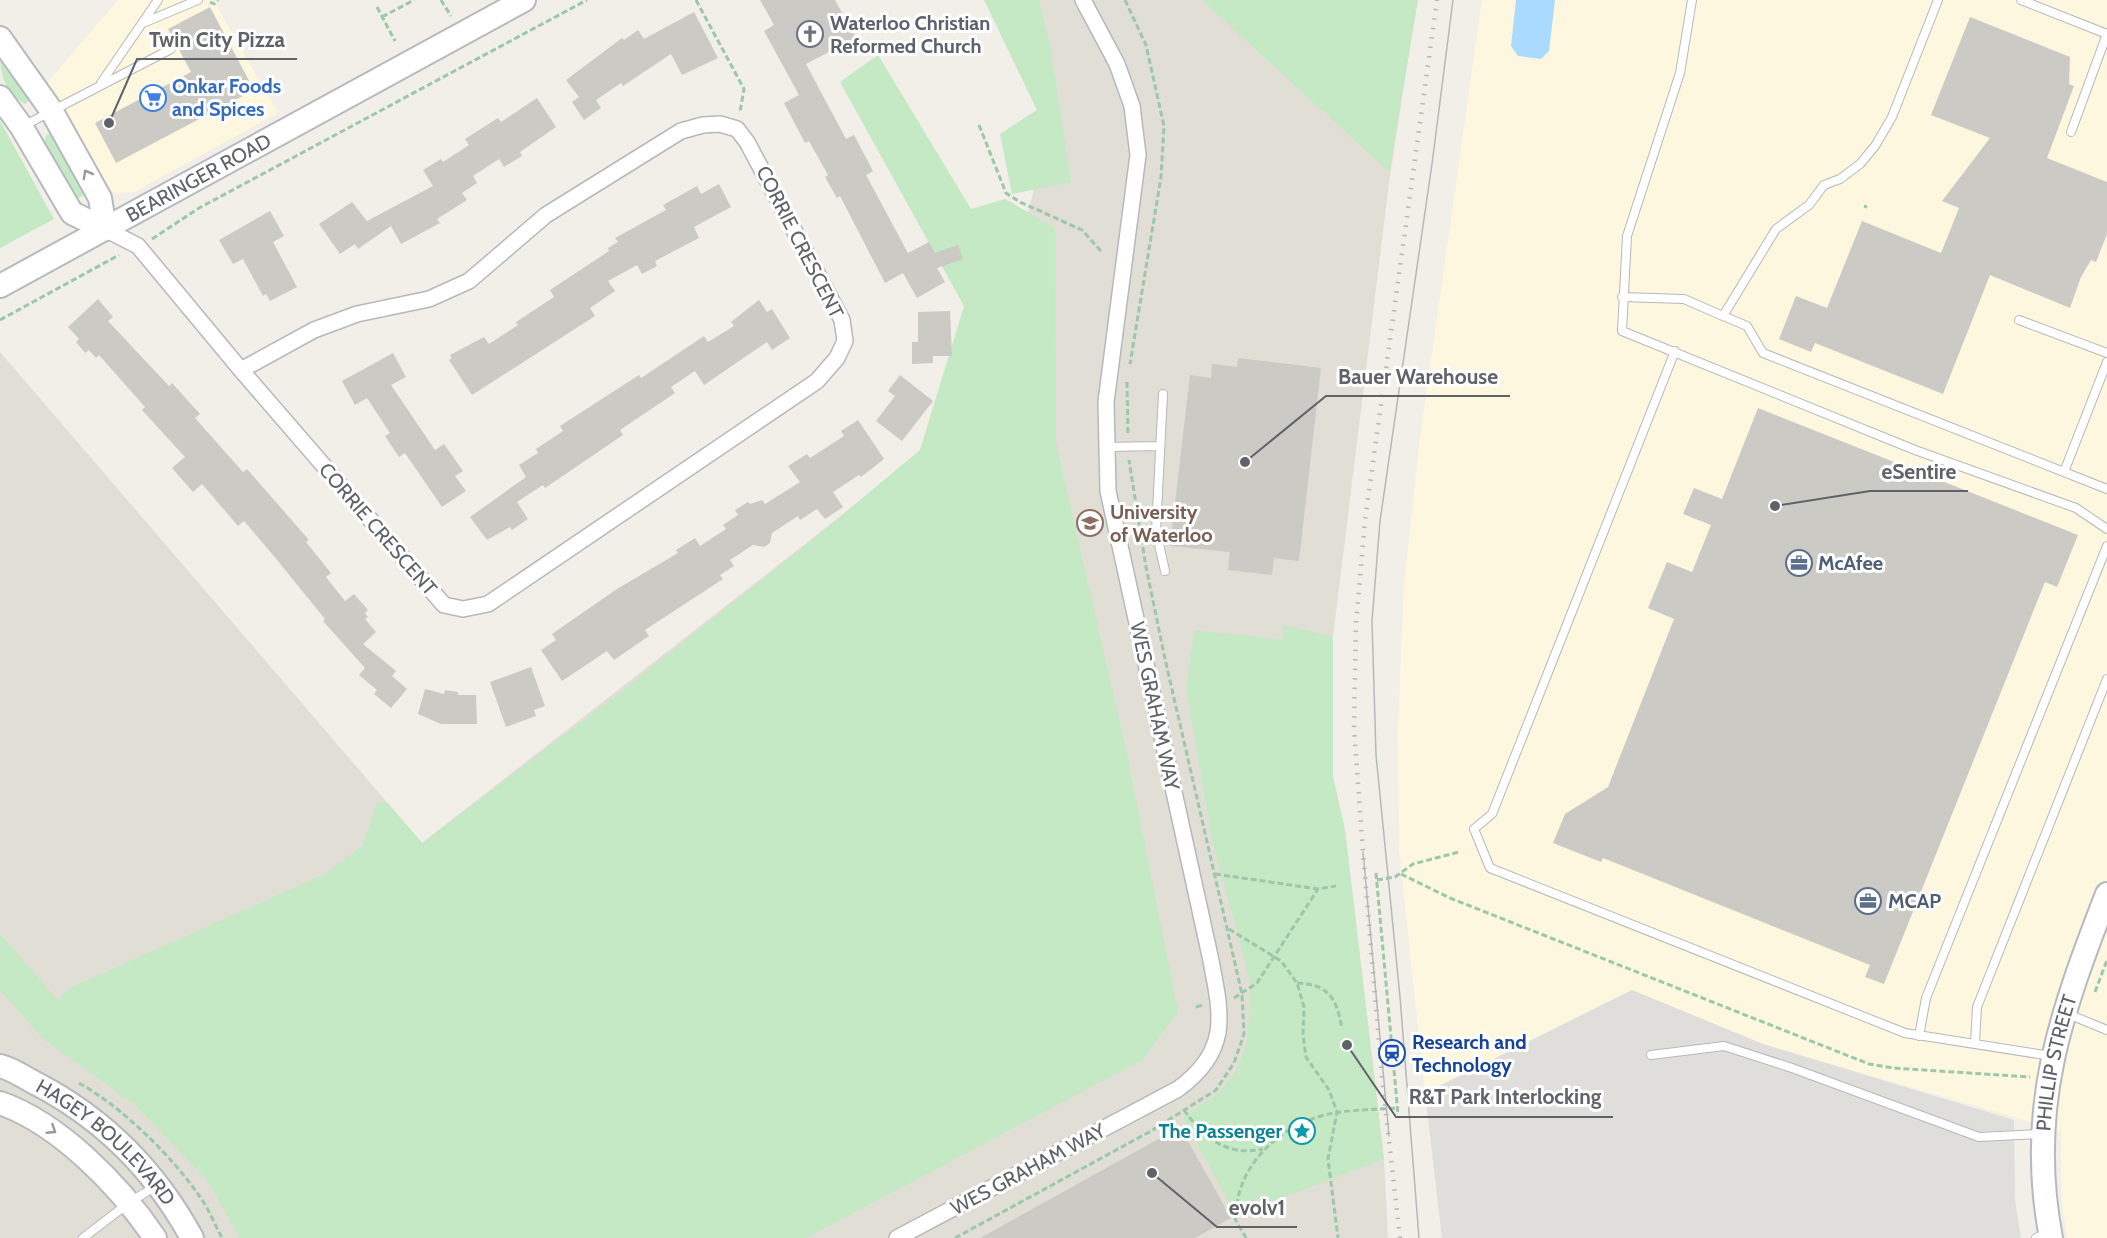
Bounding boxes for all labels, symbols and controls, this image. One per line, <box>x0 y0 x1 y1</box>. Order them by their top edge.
place label: Waterloo Christian Reformed Church <box>830 11 990 58</box>
church icon: Waterloo Christian Reformed Church <box>795 19 825 49</box>
callout: Twin City Pizza <box>137 20 297 59</box>
text: Twin City Pizza <box>149 27 285 52</box>
place label: Onkar Foods and Spices <box>172 74 281 121</box>
supermarket icon: Onkar Foods and Spices <box>138 83 168 113</box>
street label: BEARINGER ROAD <box>122 128 275 227</box>
street label: CORRIE CRESCENT <box>751 162 849 322</box>
one-way arrow <box>83 170 94 181</box>
callout: Bauer Warehouse <box>1326 357 1510 396</box>
text: Bauer Warehouse <box>1338 364 1498 389</box>
callout: eSentire <box>1870 452 1968 491</box>
street label: CORRIE CRESCENT <box>314 458 442 600</box>
text: eSentire <box>1882 459 1957 484</box>
place label: University of Waterloo <box>1110 500 1213 547</box>
school or university icon: University of Waterloo <box>1075 508 1105 538</box>
office icon: McAfee <box>1784 548 1814 578</box>
place label: McAfee <box>1818 551 1883 575</box>
street label: WES GRAHAM WAY <box>1125 620 1185 793</box>
office icon: MCAP <box>1853 886 1883 916</box>
place label: MCAP <box>1888 889 1941 913</box>
street label: PHILLIP STREET <box>2031 991 2082 1132</box>
place label: Research and Technology <box>1412 1030 1527 1077</box>
station icon: Research and Technology <box>1377 1038 1407 1068</box>
street label: HAGEY BOULEVARD <box>32 1074 180 1210</box>
callout: R&T Park Interlocking <box>1396 1078 1613 1117</box>
text: R&T Park Interlocking <box>1409 1084 1602 1109</box>
place icon: The Passenger <box>1287 1116 1317 1146</box>
street label: WES GRAHAM WAY <box>947 1118 1110 1220</box>
place label: The Passenger <box>1158 1119 1282 1143</box>
one-way arrow <box>45 1123 56 1134</box>
callout: evolv1 <box>1217 1188 1297 1227</box>
text: evolv1 <box>1229 1195 1285 1220</box>

